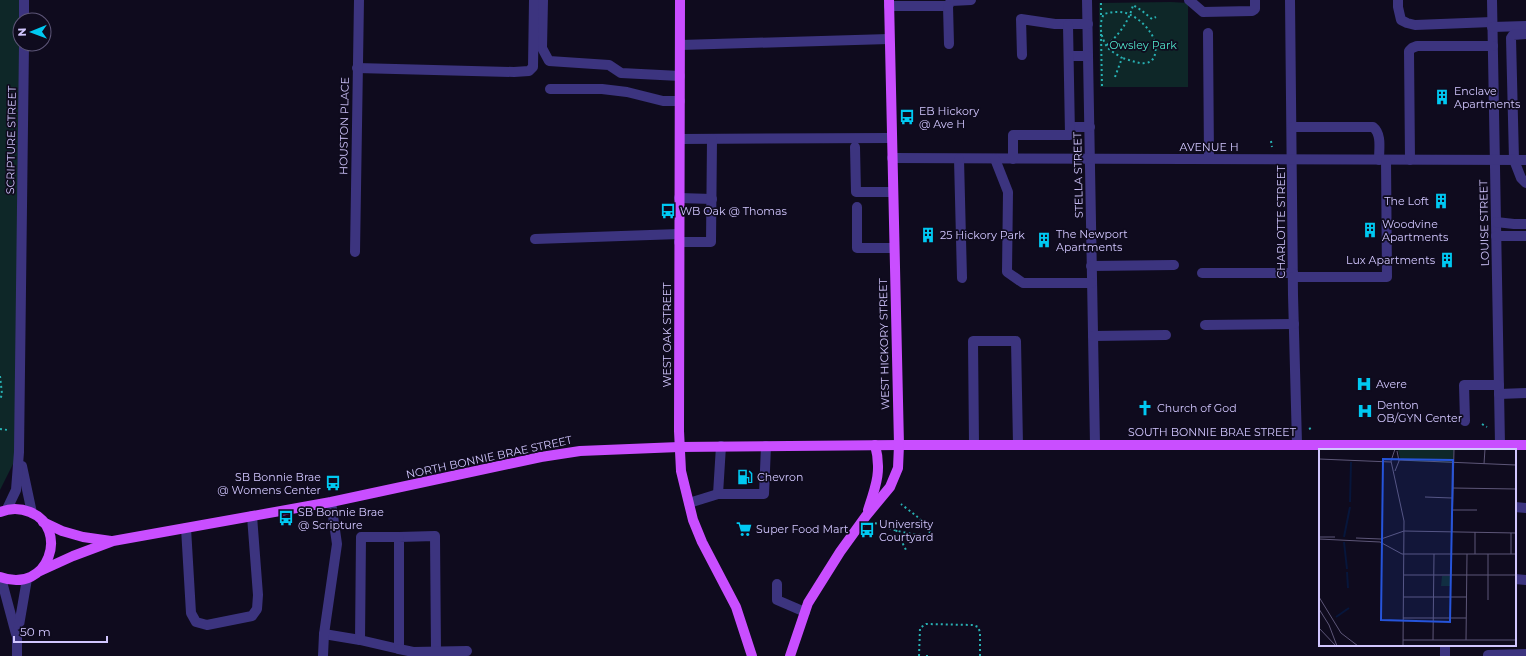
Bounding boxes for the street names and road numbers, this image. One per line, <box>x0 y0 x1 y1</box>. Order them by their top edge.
street label: HOUSTON PLACE <box>336 77 352 175</box>
street label: SCRIPTURE STREET <box>3 85 19 194</box>
street label: STELLA STREET <box>1070 131 1086 218</box>
street label: AVENUE H <box>1179 140 1239 154</box>
street label: CHARLOTTE STREET <box>1274 165 1288 278</box>
street label: LOUISE STREET <box>1476 179 1492 266</box>
street label: WEST HICKORY STREET <box>876 277 892 410</box>
street label: WEST OAK STREET <box>660 282 674 387</box>
street label: SOUTH BONNIE BRAE STREET <box>1128 425 1297 439</box>
street label: NORTH BONNIE BRAE STREET <box>405 432 574 481</box>

